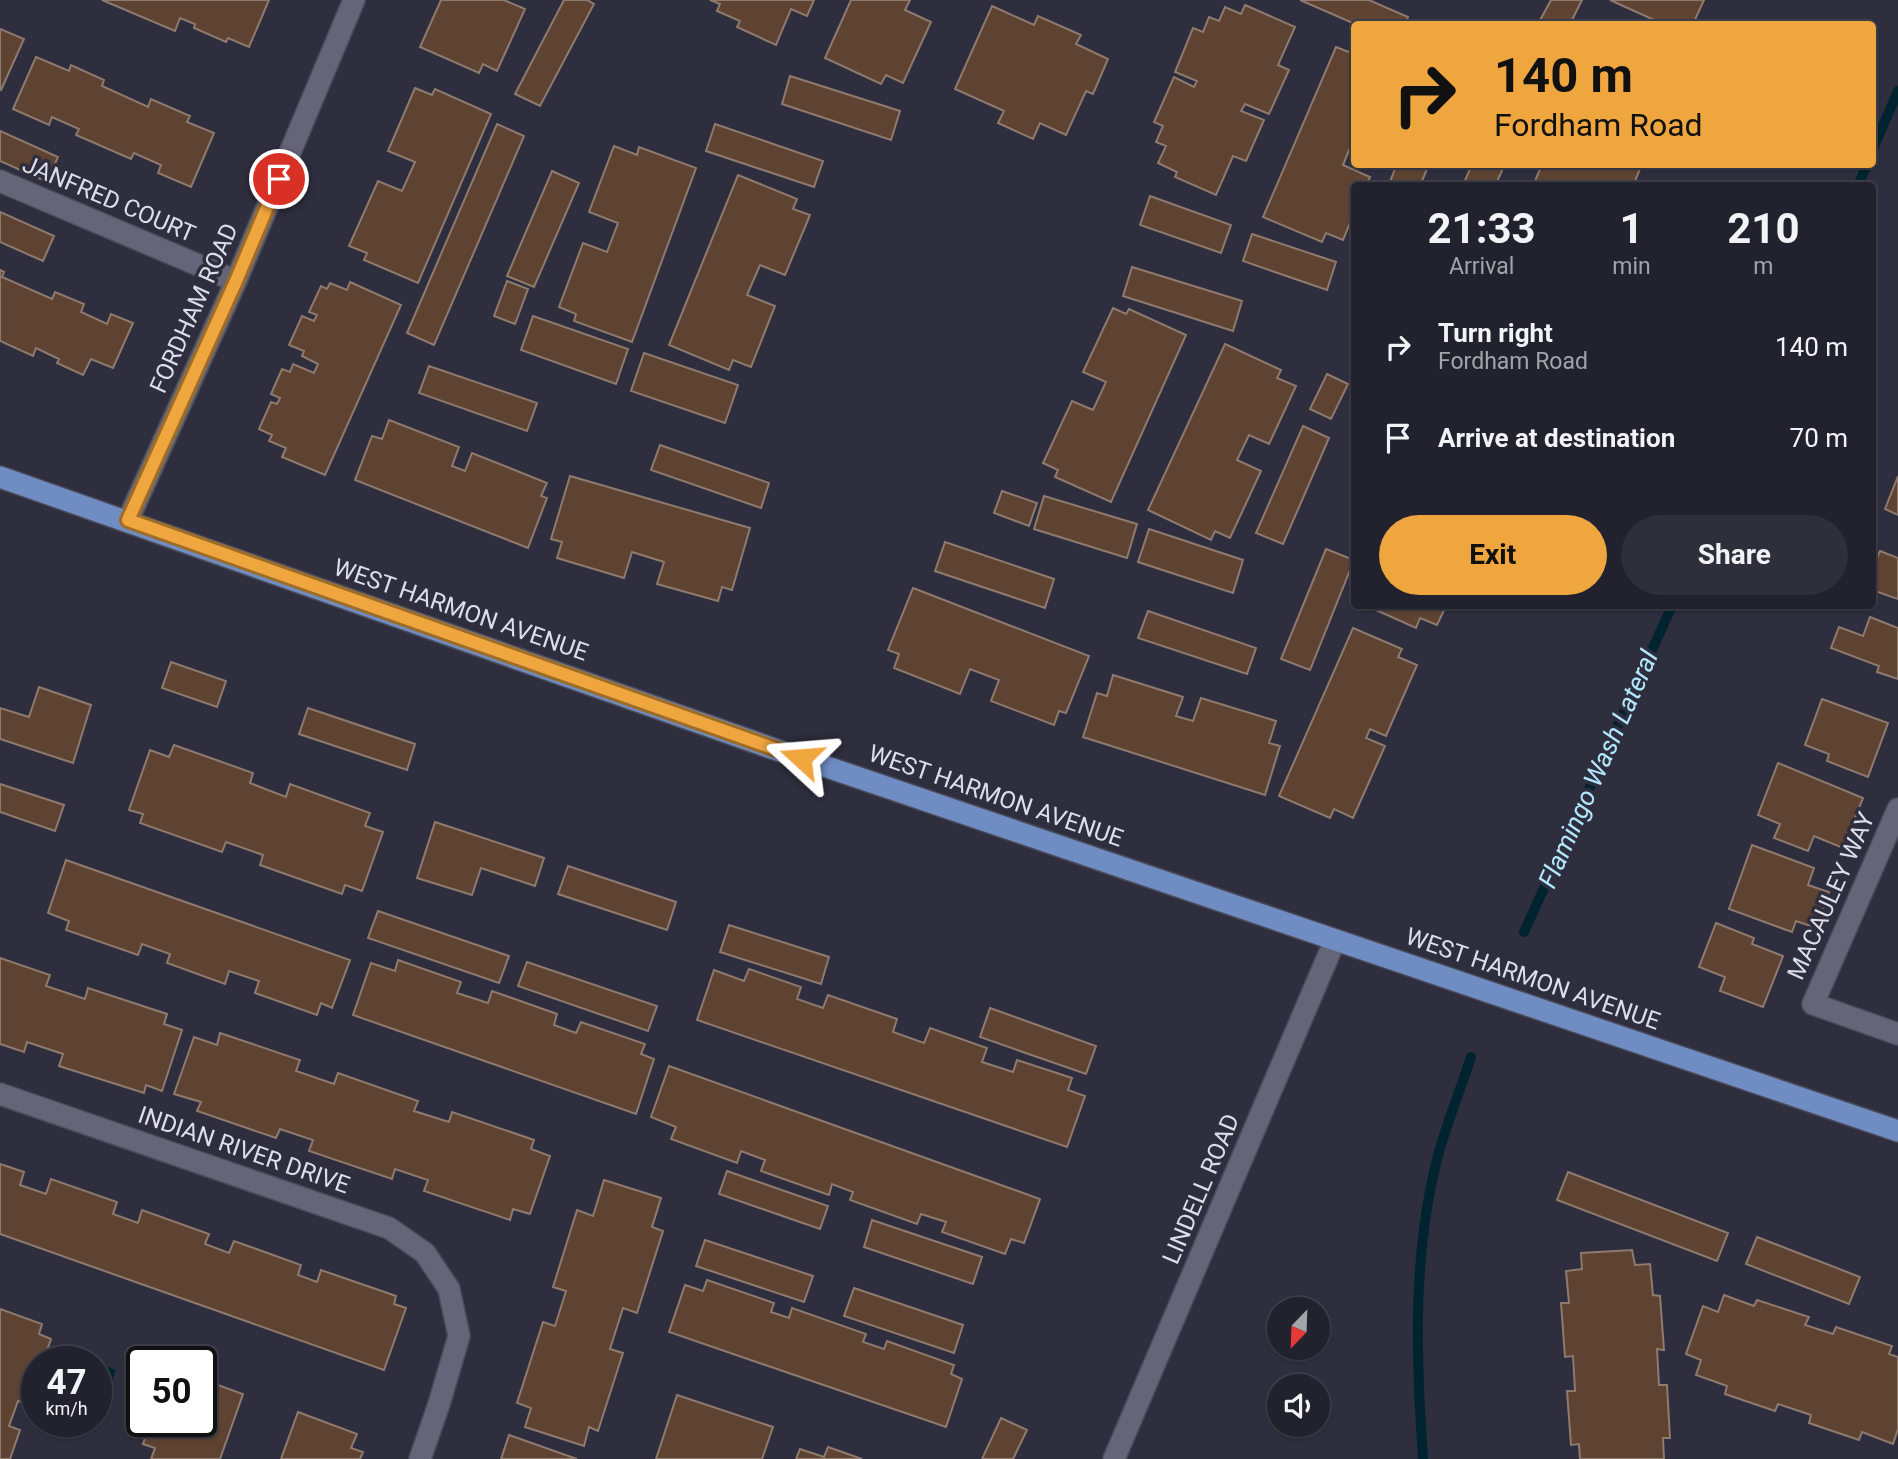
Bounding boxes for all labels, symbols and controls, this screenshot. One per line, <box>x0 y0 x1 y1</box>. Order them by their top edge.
text: 140 m <box>1494 47 1633 104</box>
icon: right <box>1379 49 1470 140</box>
text: Fordham Road <box>1494 106 1703 144</box>
pin <box>249 149 309 209</box>
street label: JANFRED COURT <box>18 150 200 248</box>
icon: arrive <box>260 160 298 198</box>
text: 21:33 <box>1428 204 1536 253</box>
text: 1 <box>1619 204 1644 253</box>
text: 210 <box>1727 204 1800 253</box>
street label: FORDHAM ROAD <box>144 219 244 397</box>
text: Arrival <box>1449 253 1514 280</box>
text: min <box>1612 253 1651 280</box>
text: m <box>1753 253 1773 280</box>
text: Turn right <box>1438 318 1553 348</box>
icon: right <box>1379 328 1417 366</box>
text: 140 m <box>1775 332 1848 362</box>
text: Fordham Road <box>1438 348 1588 375</box>
icon: arrive <box>1379 419 1417 457</box>
text: Arrive at destination <box>1438 423 1675 453</box>
text: 70 m <box>1790 423 1848 453</box>
button: Exit <box>1379 515 1607 595</box>
button: Share <box>1621 515 1848 595</box>
street label: WEST HARMON AVENUE <box>330 553 592 667</box>
water label: Flamingo Wash Lateral <box>1532 645 1664 892</box>
position arrow <box>764 721 838 795</box>
street label: WEST HARMON AVENUE <box>865 739 1127 853</box>
street label: MACAULEY WAY <box>1782 808 1881 984</box>
street label: WEST HARMON AVENUE <box>1402 922 1664 1036</box>
street label: INDIAN RIVER DRIVE <box>135 1101 353 1199</box>
street label: LINDELL ROAD <box>1157 1110 1245 1268</box>
north arrow <box>1267 1297 1330 1360</box>
map controls <box>1267 1297 1330 1437</box>
speed limit sign: 50 <box>126 1346 217 1437</box>
text: 47 <box>46 1362 87 1403</box>
button: sound <box>1267 1374 1330 1437</box>
text: km/h <box>45 1398 88 1419</box>

